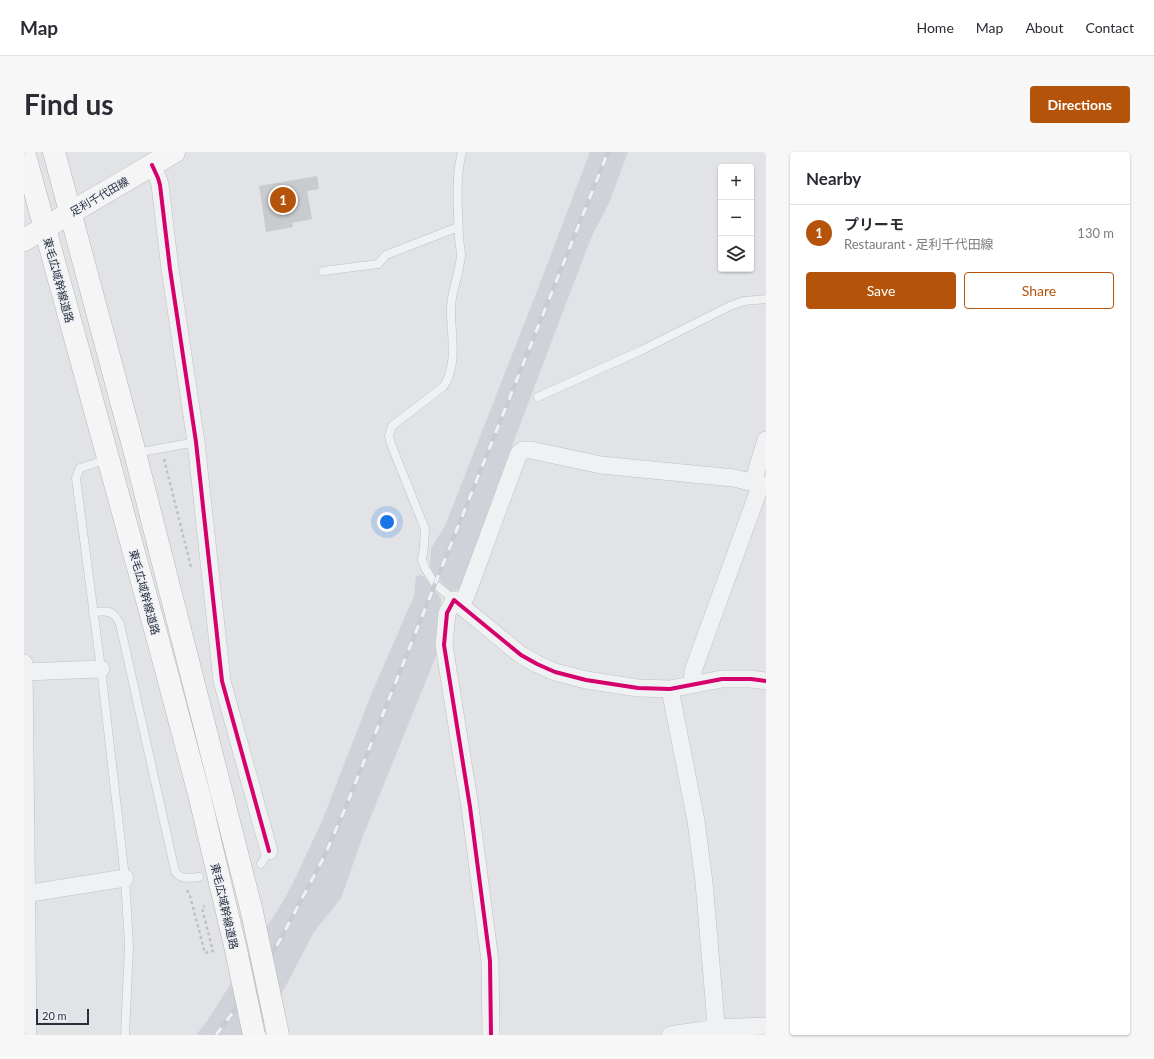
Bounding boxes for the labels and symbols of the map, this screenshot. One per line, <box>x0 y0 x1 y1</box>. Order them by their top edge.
street label: 足利千代田線 <box>67 174 131 218</box>
pin: 1 <box>270 185 296 215</box>
street label: 東毛広域幹線道路 <box>41 236 77 324</box>
your location <box>377 512 397 532</box>
street label: 東毛広域幹線道路 <box>127 548 163 636</box>
street label: 東毛広域幹線道路 <box>209 862 241 950</box>
scale bar <box>36 1007 89 1026</box>

